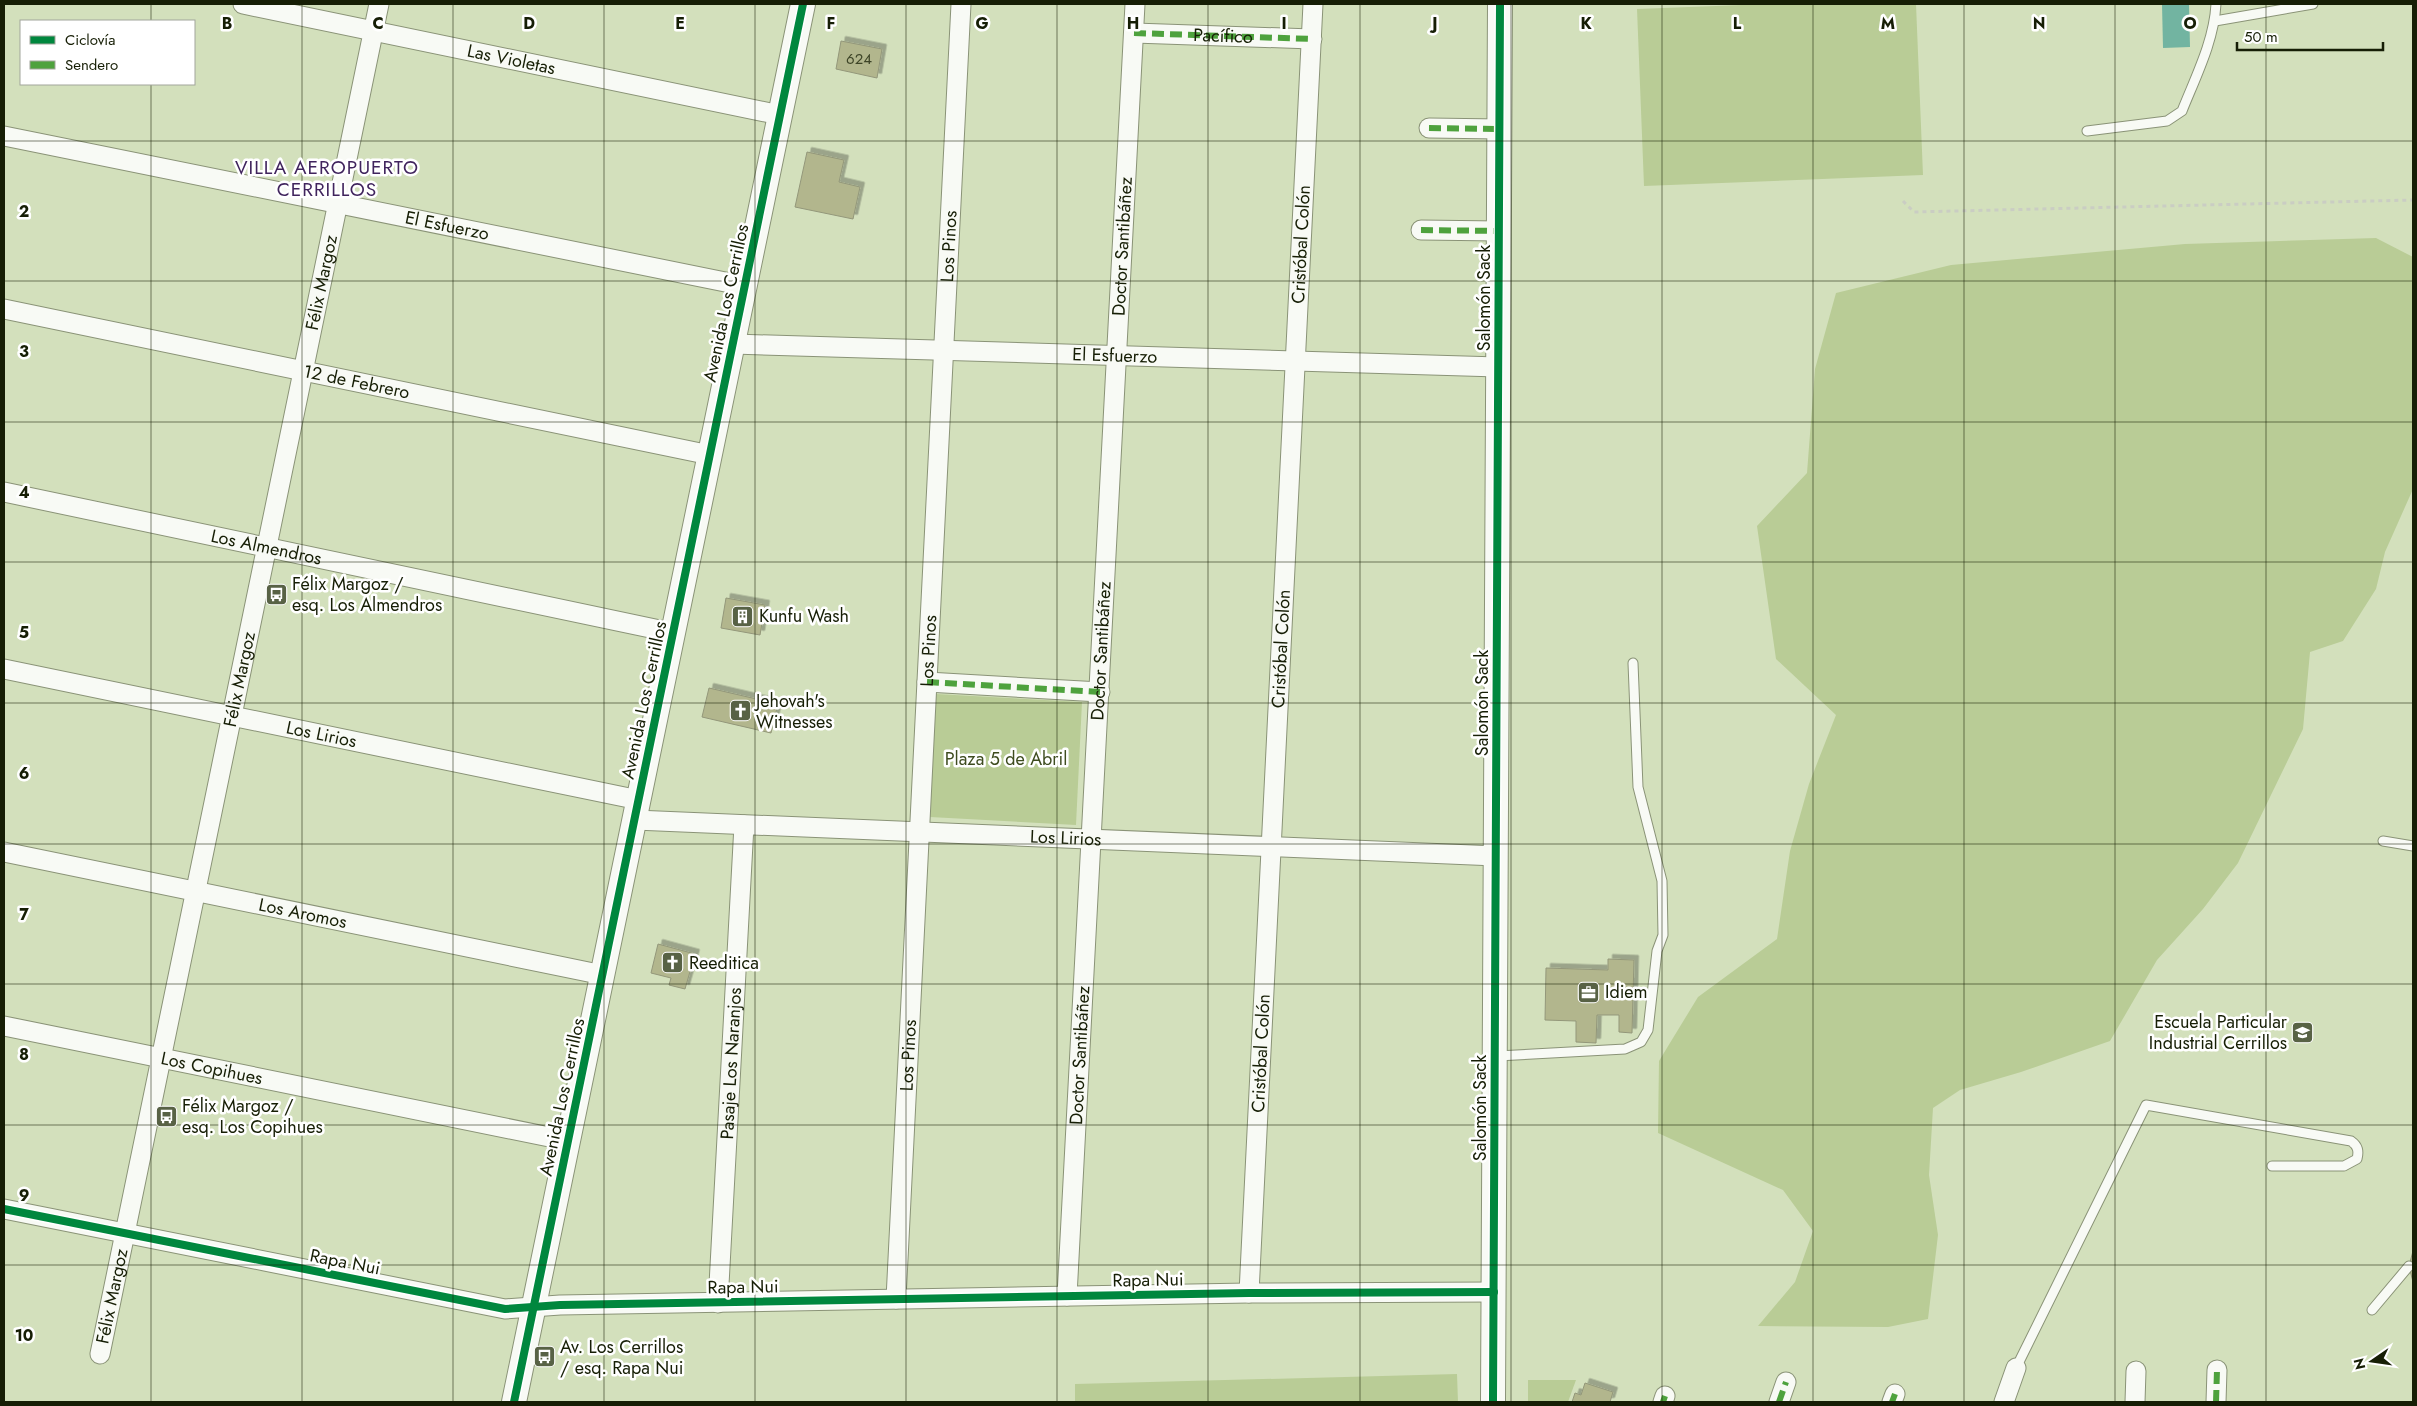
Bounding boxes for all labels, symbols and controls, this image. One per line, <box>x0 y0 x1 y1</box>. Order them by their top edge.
text: B <box>222 12 232 35</box>
text: C <box>372 12 384 35</box>
text: D <box>523 12 535 35</box>
text: E <box>675 12 685 35</box>
text: F <box>827 12 835 35</box>
text: G <box>975 12 989 35</box>
text: H <box>1127 12 1139 35</box>
text: I <box>1281 12 1287 35</box>
text: J <box>1429 12 1438 35</box>
text: K <box>1580 12 1592 35</box>
text: L <box>1733 12 1742 35</box>
text: M <box>1881 12 1895 35</box>
text: N <box>2033 12 2045 35</box>
text: O <box>2183 12 2197 35</box>
legend <box>20 20 195 85</box>
scale bar <box>2237 20 2383 52</box>
street label: Pacífico <box>1193 22 1253 50</box>
text: 50 m <box>2244 26 2278 48</box>
text: Ciclovía <box>65 29 115 51</box>
street label: Las Violetas <box>465 38 558 81</box>
house number: 624 <box>846 48 872 70</box>
text: Sendero <box>65 54 118 76</box>
district label: VILLA AEROPUERTO CERRILLOS <box>235 154 419 203</box>
street label: Doctor Santibáñez <box>1106 176 1139 317</box>
street label: Cristóbal Colón <box>1285 184 1317 304</box>
text: 2 <box>19 200 29 223</box>
street label: El Esfuerzo <box>403 204 491 247</box>
street label: Los Pinos <box>934 210 964 283</box>
street label: Avenida Los Cerrillos <box>697 222 755 384</box>
street label: Félix Margoz <box>299 232 344 333</box>
street label: Salomón Sack <box>1471 245 1497 351</box>
text: 3 <box>19 340 29 363</box>
street label: El Esfuerzo <box>1072 341 1158 370</box>
street label: 12 de Febrero <box>301 358 412 406</box>
text: 4 <box>18 481 30 504</box>
street label: Los Almendros <box>208 523 324 572</box>
place label: Félix Margoz / esq. Los Almendros <box>292 571 442 618</box>
street label: Doctor Santibáñez <box>1084 580 1118 721</box>
bus stop icon: Félix Margoz / esq. Los Almendros <box>264 582 288 606</box>
street label: Cristóbal Colón <box>1265 589 1297 709</box>
place label: Kunfu Wash <box>759 603 849 629</box>
building icon: Kunfu Wash <box>731 604 755 628</box>
street label: Los Pinos <box>914 614 943 687</box>
street label: Avenida Los Cerrillos <box>615 619 673 781</box>
text: 5 <box>19 621 29 644</box>
street label: Félix Margoz <box>217 629 262 729</box>
street label: Salomón Sack <box>1469 650 1495 756</box>
place label: Jehovah's Witnesses <box>754 688 833 735</box>
church icon: Jehovah's Witnesses <box>728 699 752 723</box>
street label: Los Lirios <box>284 715 359 754</box>
park label: Plaza 5 de Abril <box>945 746 1067 772</box>
text: 6 <box>19 762 29 785</box>
street label: Los Lirios <box>1029 824 1102 852</box>
street label: Los Aromos <box>256 892 349 935</box>
text: 7 <box>19 903 29 926</box>
place label: Reeditica <box>689 950 759 976</box>
church icon: Reeditica <box>661 951 685 975</box>
place label: Idiem <box>1605 979 1648 1005</box>
office icon: Idiem <box>1577 980 1601 1004</box>
street label: Doctor Santibáñez <box>1063 984 1096 1126</box>
street label: Pasaje Los Naranjos <box>714 987 748 1140</box>
street label: Cristóbal Colón <box>1245 993 1277 1113</box>
place label: Escuela Particular Industrial Cerrillos <box>2149 1009 2288 1056</box>
street label: Avenida Los Cerrillos <box>533 1016 591 1178</box>
street label: Los Pinos <box>893 1019 923 1092</box>
school or university icon: Escuela Particular Industrial Cerrillos <box>2291 1020 2315 1044</box>
text: 8 <box>19 1043 29 1066</box>
street label: Los Copihues <box>159 1045 265 1091</box>
street label: Salomón Sack <box>1467 1055 1493 1161</box>
place label: Félix Margoz / esq. Los Copihues <box>182 1093 323 1140</box>
bus stop icon: Félix Margoz / esq. Los Copihues <box>154 1104 178 1128</box>
text: 9 <box>19 1184 29 1207</box>
street label: Rapa Nui <box>308 1242 382 1282</box>
street label: Félix Margoz <box>89 1245 135 1346</box>
street label: Rapa Nui <box>1112 1266 1184 1294</box>
street label: Rapa Nui <box>707 1273 779 1301</box>
text: 10 <box>15 1324 33 1347</box>
place label: Av. Los Cerrillos / esq. Rapa Nui <box>560 1334 683 1381</box>
north arrow <box>2347 1336 2397 1386</box>
bus stop icon: Av. Los Cerrillos / esq. Rapa Nui <box>532 1345 556 1369</box>
text: N <box>2348 1356 2370 1372</box>

